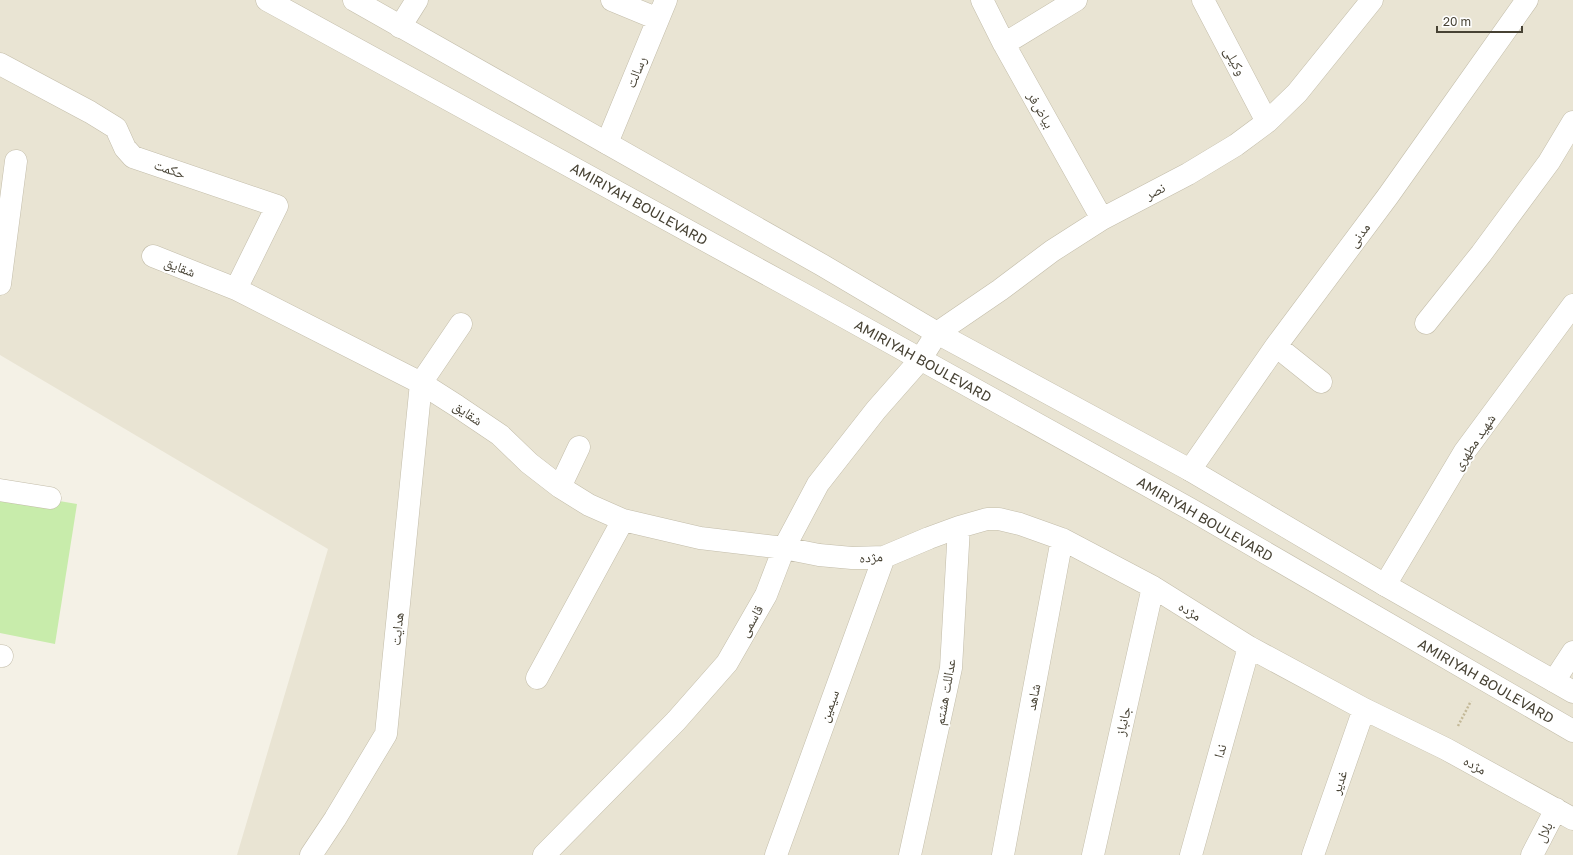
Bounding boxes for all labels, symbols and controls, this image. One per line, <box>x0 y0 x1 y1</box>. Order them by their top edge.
scale bar <box>1437 8 1522 34</box>
text: 20 m <box>1443 14 1471 29</box>
street label: وکیلی <box>1220 43 1250 79</box>
street label: رسالت <box>622 54 650 90</box>
street label: بیاض‌فر <box>1023 88 1058 132</box>
street label: حکمت <box>152 155 188 182</box>
street label: AMIRIYAH BOULEVARD <box>568 159 711 248</box>
street label: نصر <box>1141 178 1168 204</box>
street label: مدنی <box>1344 219 1374 251</box>
street label: شقایق <box>161 253 198 282</box>
street label: AMIRIYAH BOULEVARD <box>852 316 995 405</box>
street label: شقایق <box>449 397 486 430</box>
street label: شهید مطهری <box>1448 410 1500 474</box>
street label: AMIRIYAH BOULEVARD <box>1134 473 1276 564</box>
street label: مژده <box>859 547 883 567</box>
street label: مژده <box>1175 597 1205 625</box>
street label: قاسمی <box>735 602 767 640</box>
street label: هدایت <box>386 611 407 646</box>
street label: AMIRIYAH BOULEVARD <box>1415 635 1557 726</box>
street label: عداللت هشتم <box>930 657 961 727</box>
street label: شاهد <box>1022 682 1043 712</box>
street label: سیمین <box>815 687 843 725</box>
street label: جانباز <box>1111 705 1135 738</box>
street label: ندا <box>1209 742 1230 760</box>
street label: مژده <box>1460 751 1490 779</box>
street label: غدیر <box>1326 768 1351 797</box>
street label: بلال <box>1531 819 1557 845</box>

